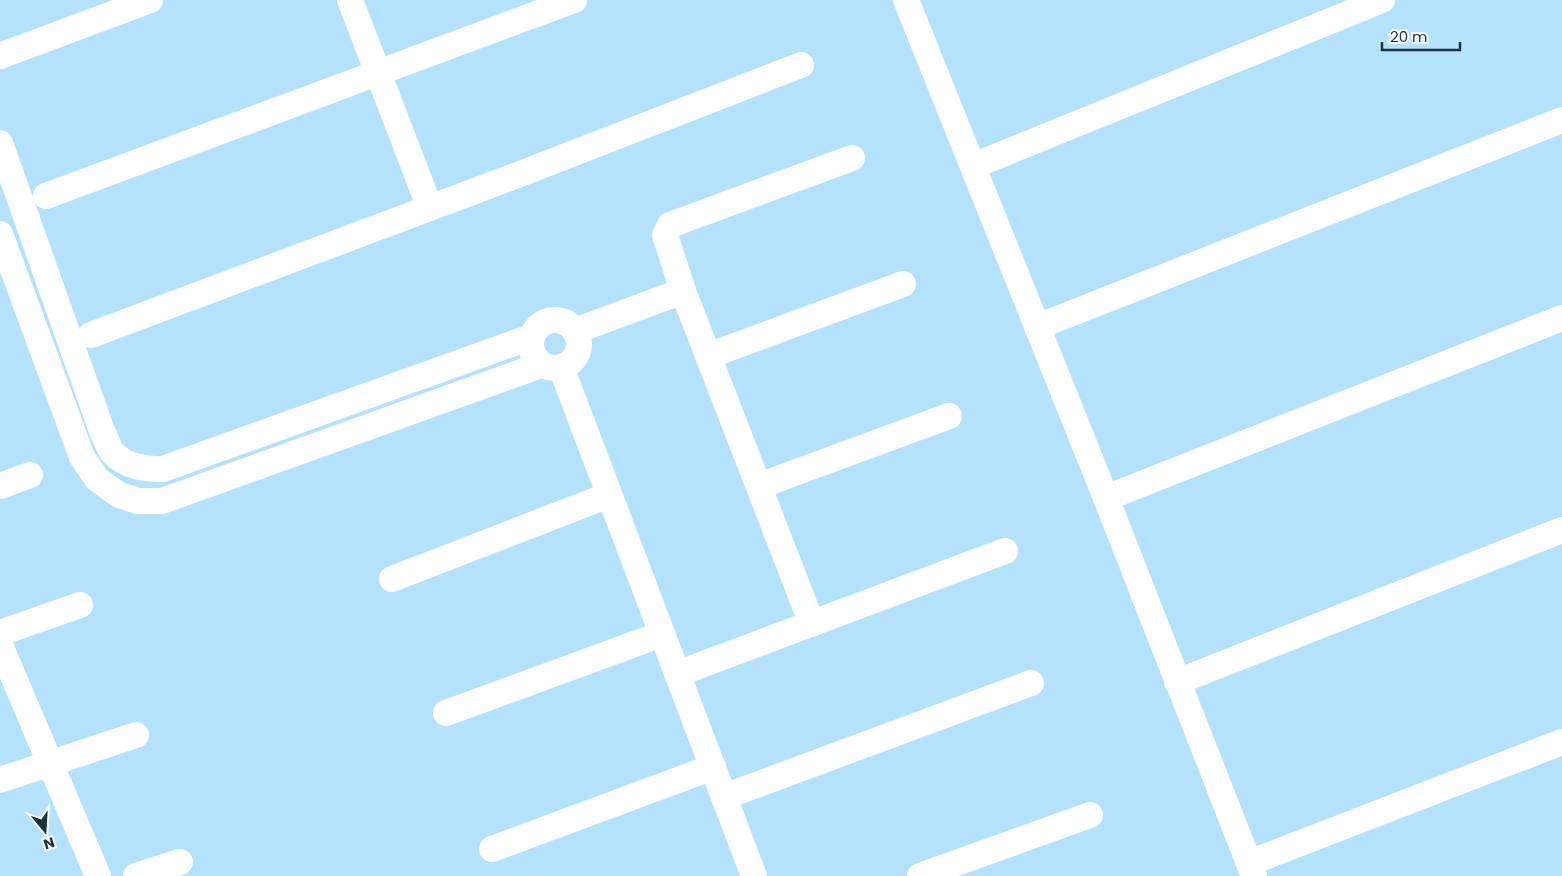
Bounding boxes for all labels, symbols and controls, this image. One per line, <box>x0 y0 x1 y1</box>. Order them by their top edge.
scale bar <box>1382 20 1460 52</box>
text: 20 m <box>1390 26 1428 47</box>
north arrow <box>20 806 70 856</box>
text: N <box>41 832 57 855</box>

